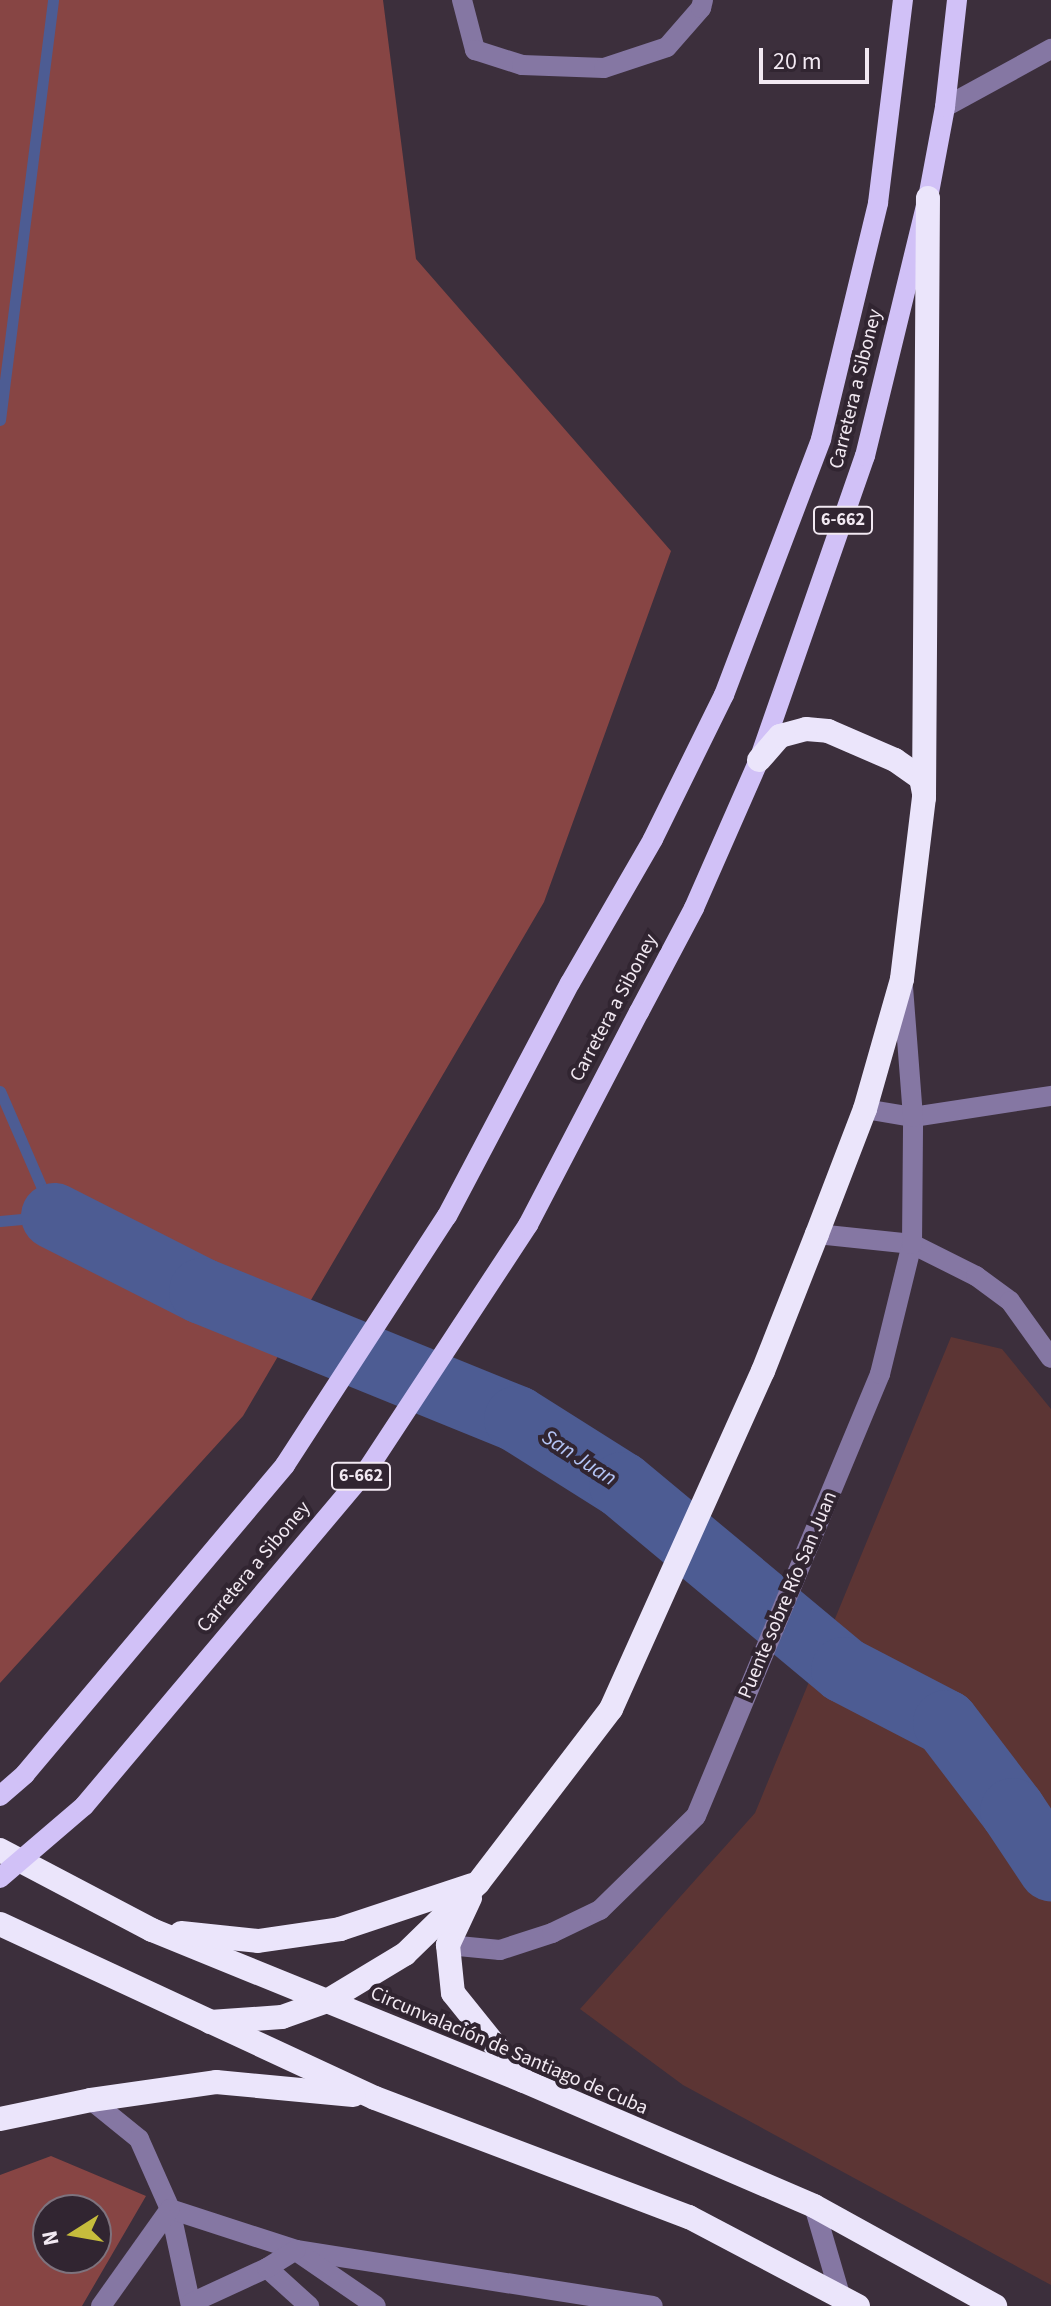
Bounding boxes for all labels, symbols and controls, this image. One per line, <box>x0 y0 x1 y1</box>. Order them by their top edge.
scale bar <box>763 32 873 82</box>
text: 20 m <box>773 44 822 79</box>
street label: Carretera a Siboney <box>825 307 887 471</box>
road number: 6-662 <box>813 506 873 534</box>
street label: Carretera a Siboney <box>565 930 663 1086</box>
water label: San Juan <box>537 1424 621 1492</box>
road number: 6-662 <box>331 1462 391 1490</box>
street label: Puente sobre Río San Juan <box>733 1488 843 1702</box>
street label: Carretera a Siboney <box>192 1497 316 1637</box>
street label: Circunvalación de Santiago de Cuba <box>367 1982 651 2120</box>
north arrow <box>32 2194 112 2274</box>
text: N <box>33 2228 68 2248</box>

